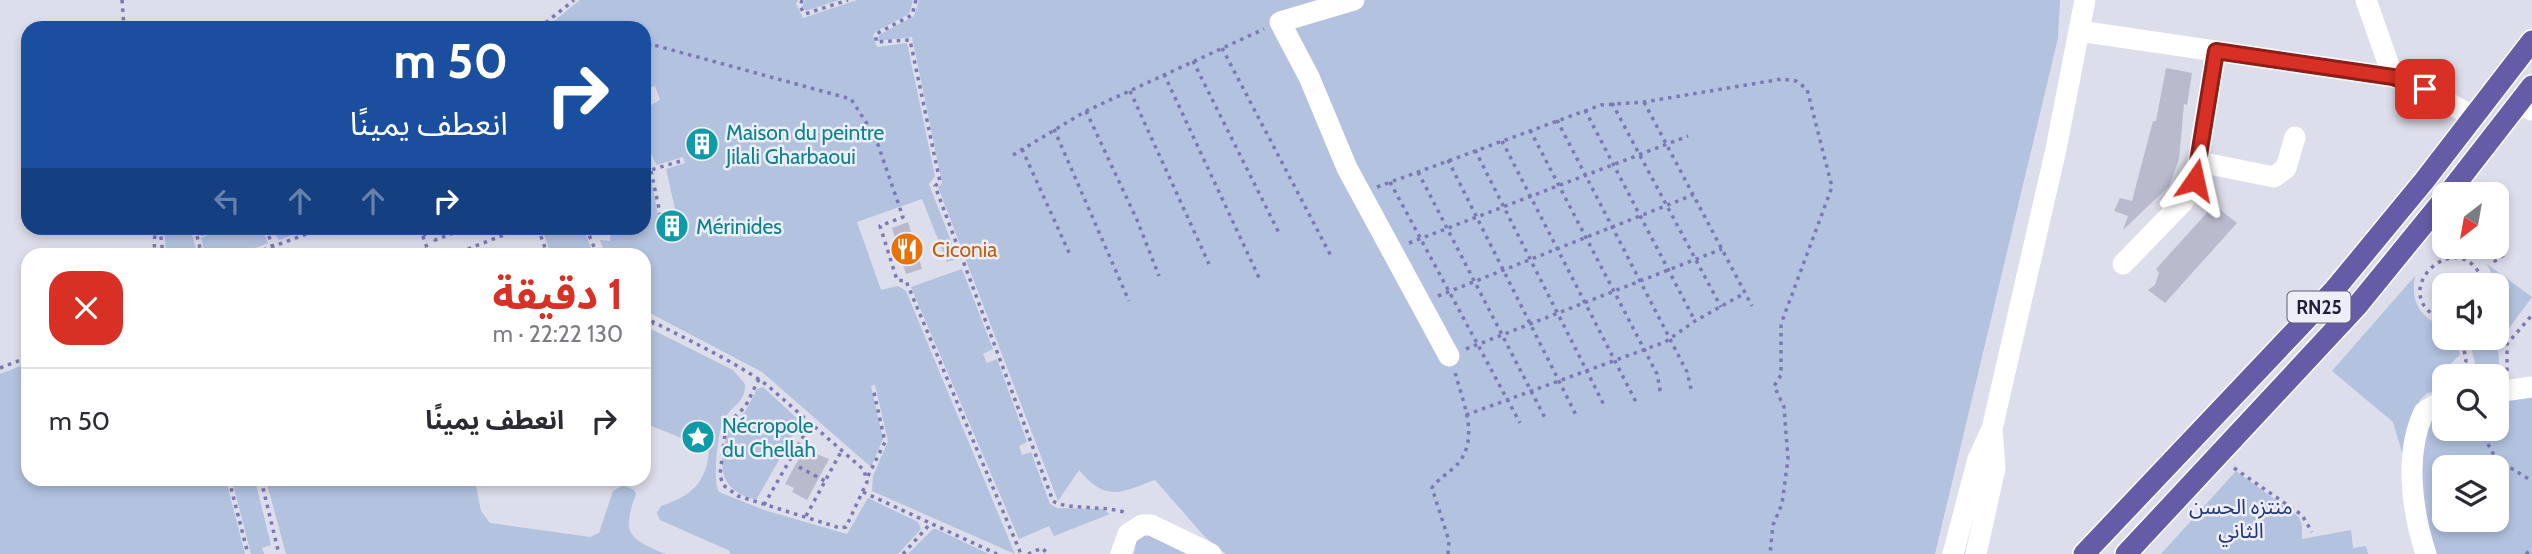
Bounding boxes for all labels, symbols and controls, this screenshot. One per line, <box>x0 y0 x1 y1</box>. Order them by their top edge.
text: 50 m <box>393 31 508 90</box>
icon: right <box>532 49 623 140</box>
pin <box>2395 59 2455 119</box>
icon: arrive <box>2406 70 2444 108</box>
text: انعطف يمينًا <box>350 104 508 143</box>
place label: Maison du peintre Jilali Gharbaoui <box>725 120 884 169</box>
building icon: Maison du peintre Jilali Gharbaoui <box>683 125 721 163</box>
position arrow <box>2158 143 2232 217</box>
icon: left <box>208 182 246 220</box>
icon: ahead <box>281 182 319 220</box>
icon: ahead <box>354 182 392 220</box>
icon: right <box>427 182 465 220</box>
north arrow <box>2432 182 2510 259</box>
map controls <box>2432 182 2509 532</box>
building icon: Mérinides <box>653 207 691 245</box>
place label: Mérinides <box>696 214 782 239</box>
restaurant icon: Ciconia <box>888 230 926 268</box>
place label: Ciconia <box>932 237 997 262</box>
text: 1 دقيقة <box>492 268 623 320</box>
button: close <box>49 271 123 345</box>
button: sound <box>2432 273 2509 350</box>
road number: RN25 <box>2288 292 2350 322</box>
text: 130 m · 22:22 <box>493 320 623 348</box>
button: search <box>2432 364 2509 441</box>
icon: right <box>585 402 623 440</box>
text: انعطف يمينًا <box>425 404 564 436</box>
text: 50 m <box>49 405 110 437</box>
place label: Nécropole du Chellah <box>722 413 816 462</box>
place icon: Nécropole du Chellah <box>679 418 717 456</box>
button: layers <box>2432 455 2509 532</box>
park label: منتزه الحسن الثاني <box>2189 494 2293 546</box>

